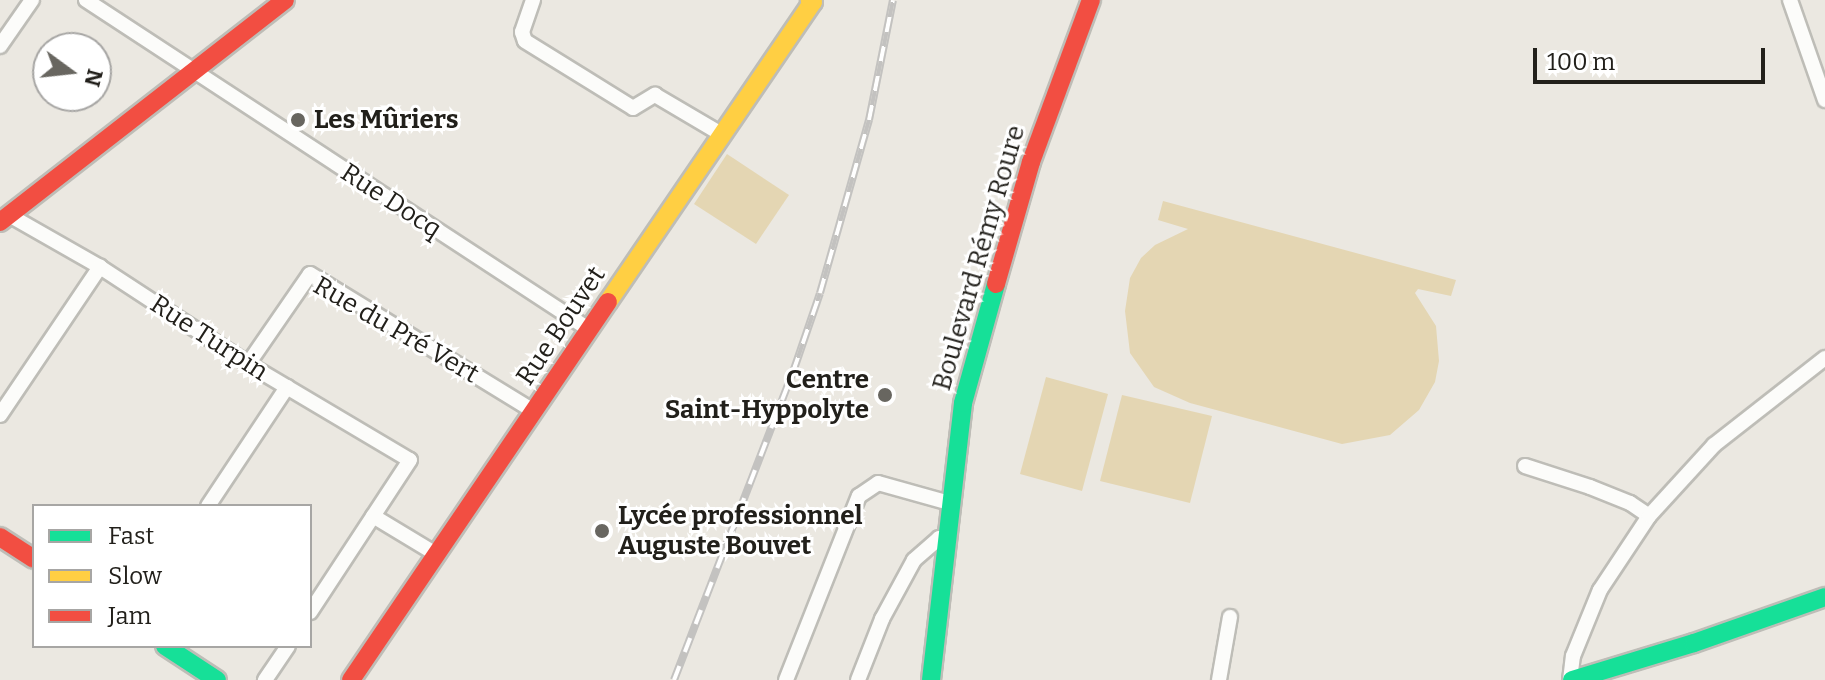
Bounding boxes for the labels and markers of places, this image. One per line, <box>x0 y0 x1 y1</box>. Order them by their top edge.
place label: Les Mûriers <box>314 104 459 136</box>
marker: Les Mûriers <box>289 111 307 129</box>
place label: Centre Saint-Hyppolyte <box>665 364 869 426</box>
marker: Centre Saint-Hyppolyte <box>876 386 894 404</box>
place label: Lycée professionnel Auguste Bouvet <box>618 500 863 562</box>
marker: Lycée professionnel Auguste Bouvet <box>593 522 611 540</box>

